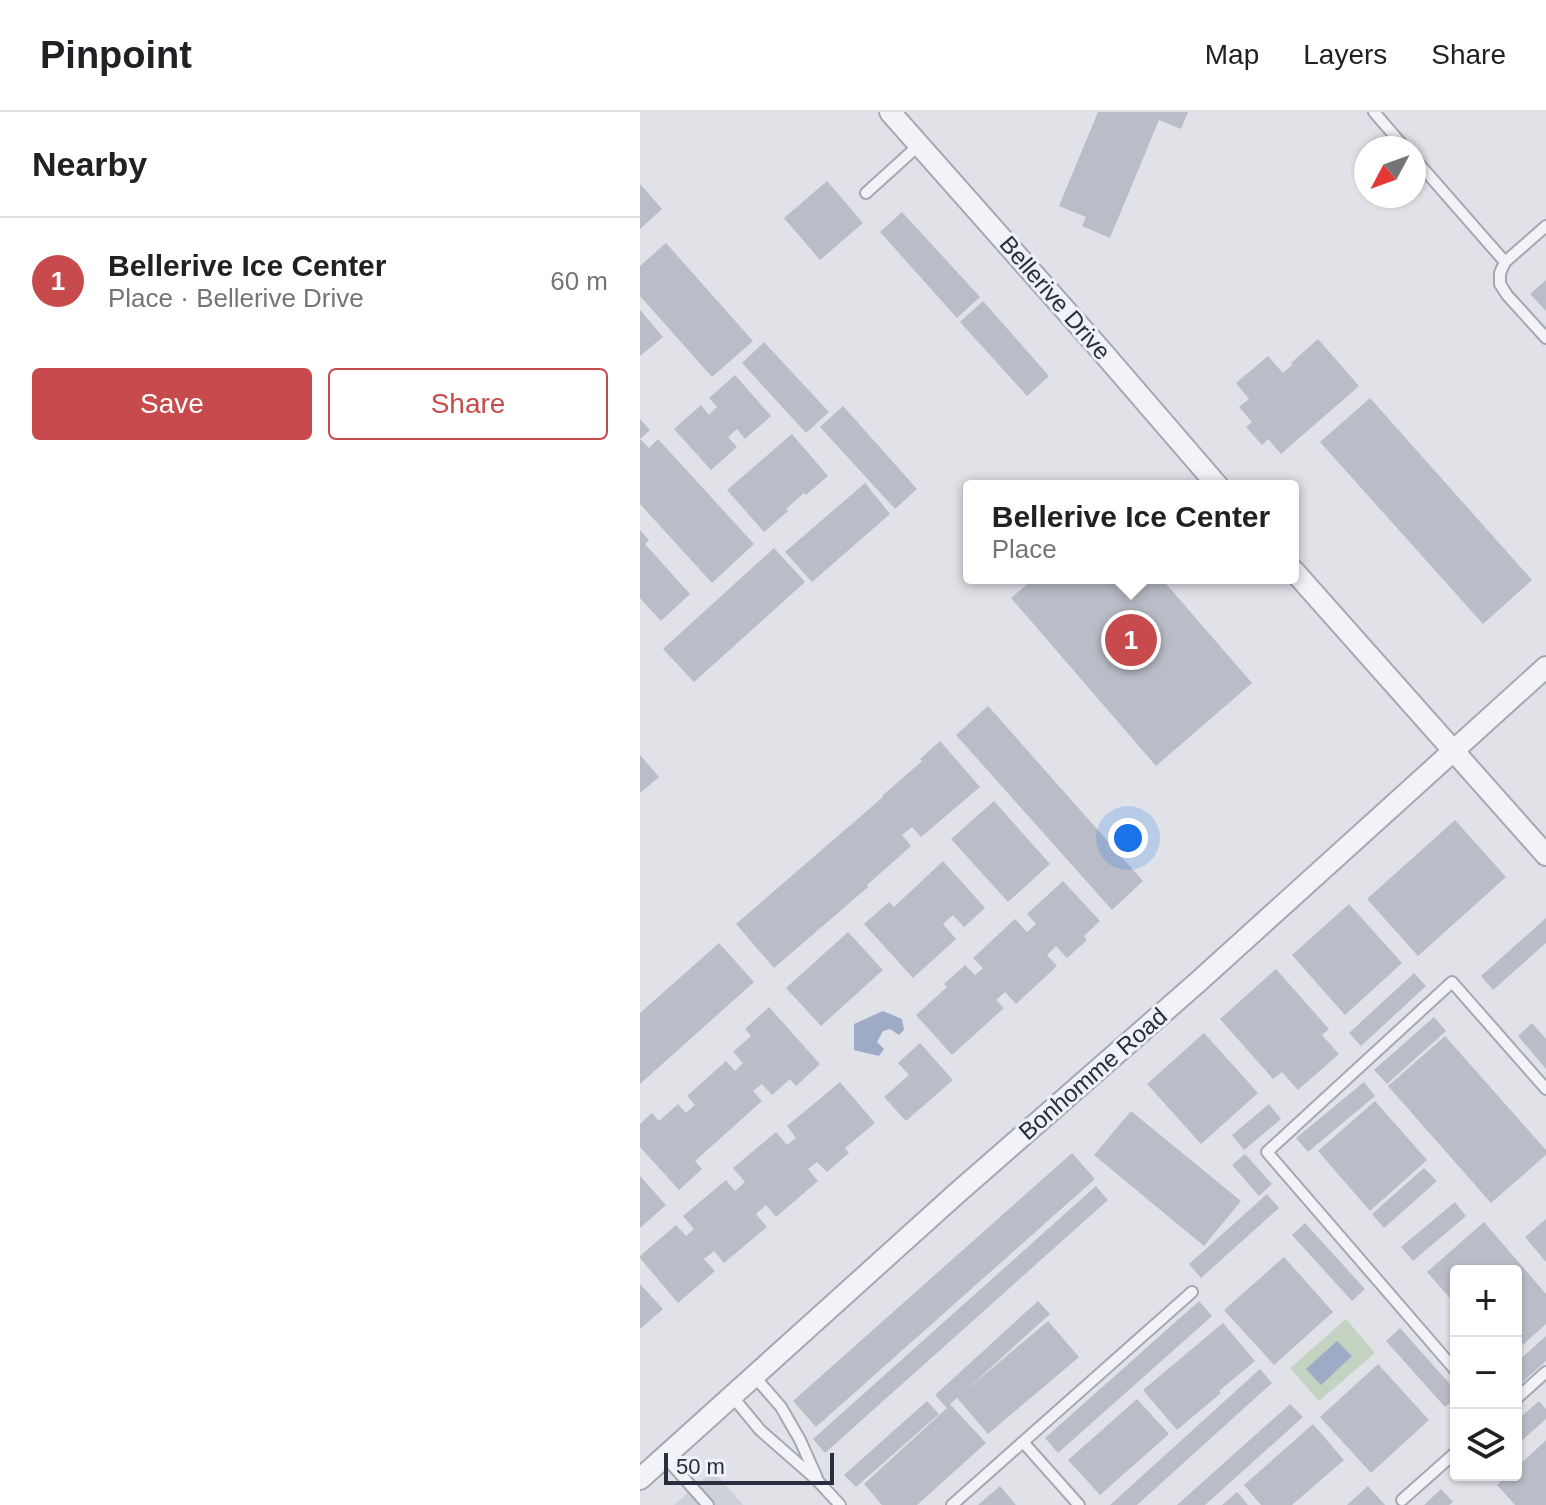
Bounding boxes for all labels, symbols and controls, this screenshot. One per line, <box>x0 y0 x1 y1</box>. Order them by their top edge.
text: Pinpoint <box>40 34 192 76</box>
text: Map <box>1205 39 1259 70</box>
text: Layers <box>1303 39 1387 70</box>
text: Share <box>1431 39 1506 70</box>
north arrow <box>1354 136 1426 208</box>
text: Nearby <box>32 145 147 183</box>
street label: Bellerive Drive <box>994 230 1116 365</box>
text: Bellerive Ice Center <box>108 249 386 282</box>
text: 1 <box>51 266 65 296</box>
text: 60 m <box>550 266 608 296</box>
text: Place · Bellerive Drive <box>108 283 364 313</box>
button: Save <box>32 368 312 440</box>
button: Share <box>328 368 608 440</box>
popup <box>963 480 1299 584</box>
text: Bellerive Ice Center <box>992 500 1270 533</box>
text: Place <box>992 534 1057 564</box>
pin: 1 <box>1105 610 1157 670</box>
your location <box>1108 818 1148 858</box>
street label: Bonhomme Road <box>1013 1002 1172 1145</box>
map controls <box>1450 1265 1522 1481</box>
button: + <box>1450 1265 1522 1337</box>
button: − <box>1450 1337 1522 1409</box>
button: layers <box>1450 1409 1522 1481</box>
scale bar <box>664 1449 834 1485</box>
text: 50 m <box>676 1454 725 1479</box>

